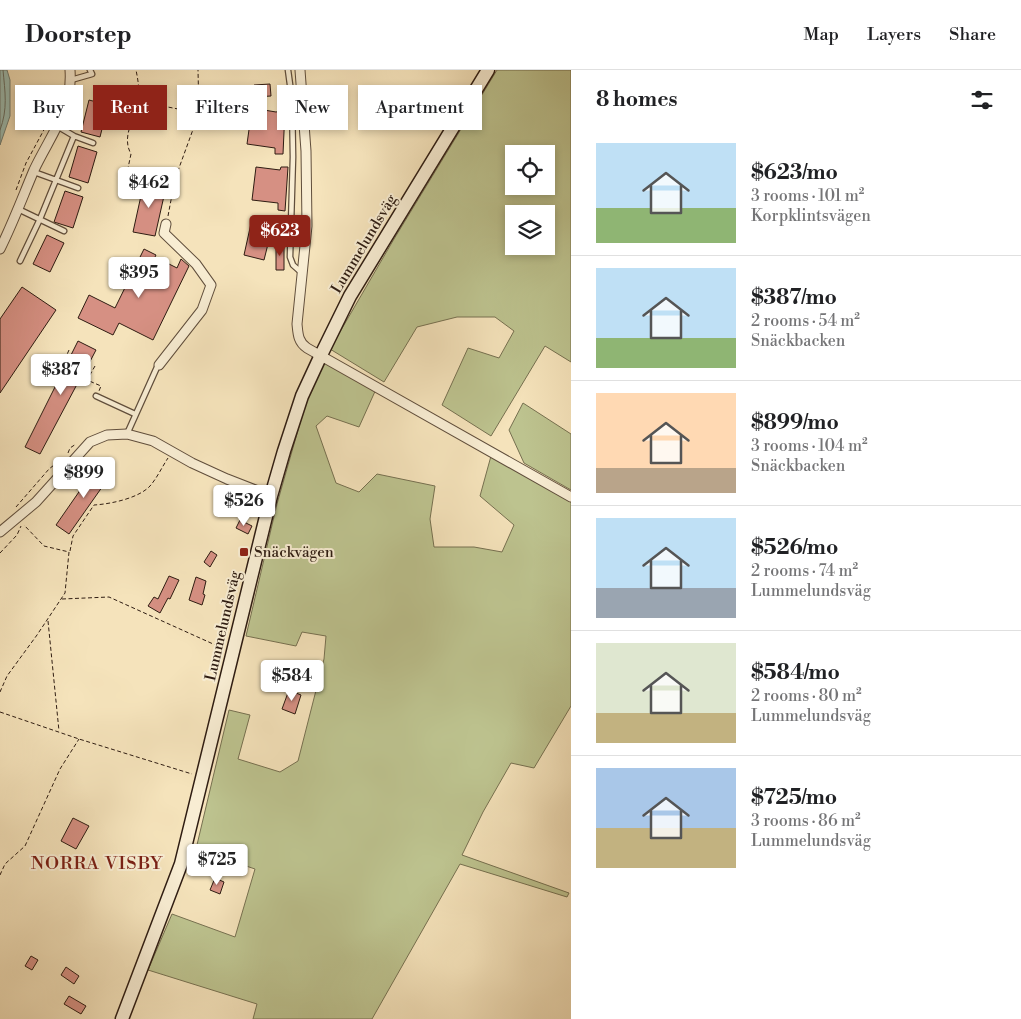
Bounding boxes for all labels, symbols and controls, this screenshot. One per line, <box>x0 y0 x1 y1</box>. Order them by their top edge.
text: Doorstep <box>25 20 132 50</box>
text: Map <box>804 23 839 46</box>
text: Layers <box>867 23 921 46</box>
text: Share <box>949 23 996 46</box>
chip: Buy <box>15 85 83 130</box>
chip: Rent <box>93 85 167 130</box>
chip: Filters <box>177 85 267 130</box>
chip: New <box>277 85 348 130</box>
chip: Apartment <box>358 85 482 130</box>
icon: filters <box>968 86 996 114</box>
text: 8 homes <box>596 87 678 113</box>
map controls <box>505 145 555 255</box>
button: locate <box>505 145 555 195</box>
text: $623/mo <box>751 160 838 186</box>
icon: home <box>636 163 696 223</box>
pin: $462 <box>119 166 179 209</box>
text: $462 <box>129 173 169 193</box>
text: 3 rooms · 101 m² <box>751 186 864 206</box>
street label: Lummelundsväg <box>327 191 401 297</box>
button: layers <box>505 205 555 255</box>
text: Korpklintsvägen <box>751 206 871 226</box>
pin: $623 <box>250 214 310 257</box>
text: $623 <box>260 221 300 241</box>
pin: $395 <box>109 256 169 299</box>
text: $395 <box>119 263 159 283</box>
text: $387/mo <box>751 285 837 311</box>
icon: home <box>636 288 696 348</box>
text: 2 rooms · 54 m² <box>751 311 860 331</box>
text: Snäckbacken <box>751 331 845 351</box>
pin: $387 <box>31 354 91 396</box>
text: $387 <box>42 360 80 380</box>
text: $899/mo <box>751 410 839 436</box>
icon: home <box>636 413 696 473</box>
text: 3 rooms · 104 m² <box>751 436 868 456</box>
pin: $899 <box>54 456 114 499</box>
text: Snäckbacken <box>751 456 845 476</box>
text: $899 <box>64 463 104 483</box>
pin: $526 <box>214 484 274 527</box>
text: $526 <box>224 491 264 511</box>
text: $526/mo <box>751 535 838 561</box>
icon: home <box>636 538 696 598</box>
place label: Snäckvägen <box>254 543 334 562</box>
marker: Snäckvägen <box>238 546 250 558</box>
text: 2 rooms · 74 m² <box>751 561 858 581</box>
street label: Lummelundsväg <box>201 569 245 683</box>
text: Lummelundsväg <box>751 581 871 601</box>
pin: $584 <box>262 660 322 702</box>
text: $584/mo <box>751 660 840 686</box>
icon: home <box>636 663 696 723</box>
text: $584 <box>272 666 312 686</box>
text: 2 rooms · 80 m² <box>751 686 862 706</box>
text: Lummelundsväg <box>751 706 871 726</box>
text: $725/mo <box>751 785 837 811</box>
icon: home <box>636 788 696 848</box>
text: 3 rooms · 86 m² <box>751 811 861 831</box>
text: Lummelundsväg <box>751 831 871 851</box>
pin: $725 <box>187 844 247 886</box>
text: $725 <box>198 850 236 870</box>
district label: NORRA VISBY <box>31 852 163 875</box>

